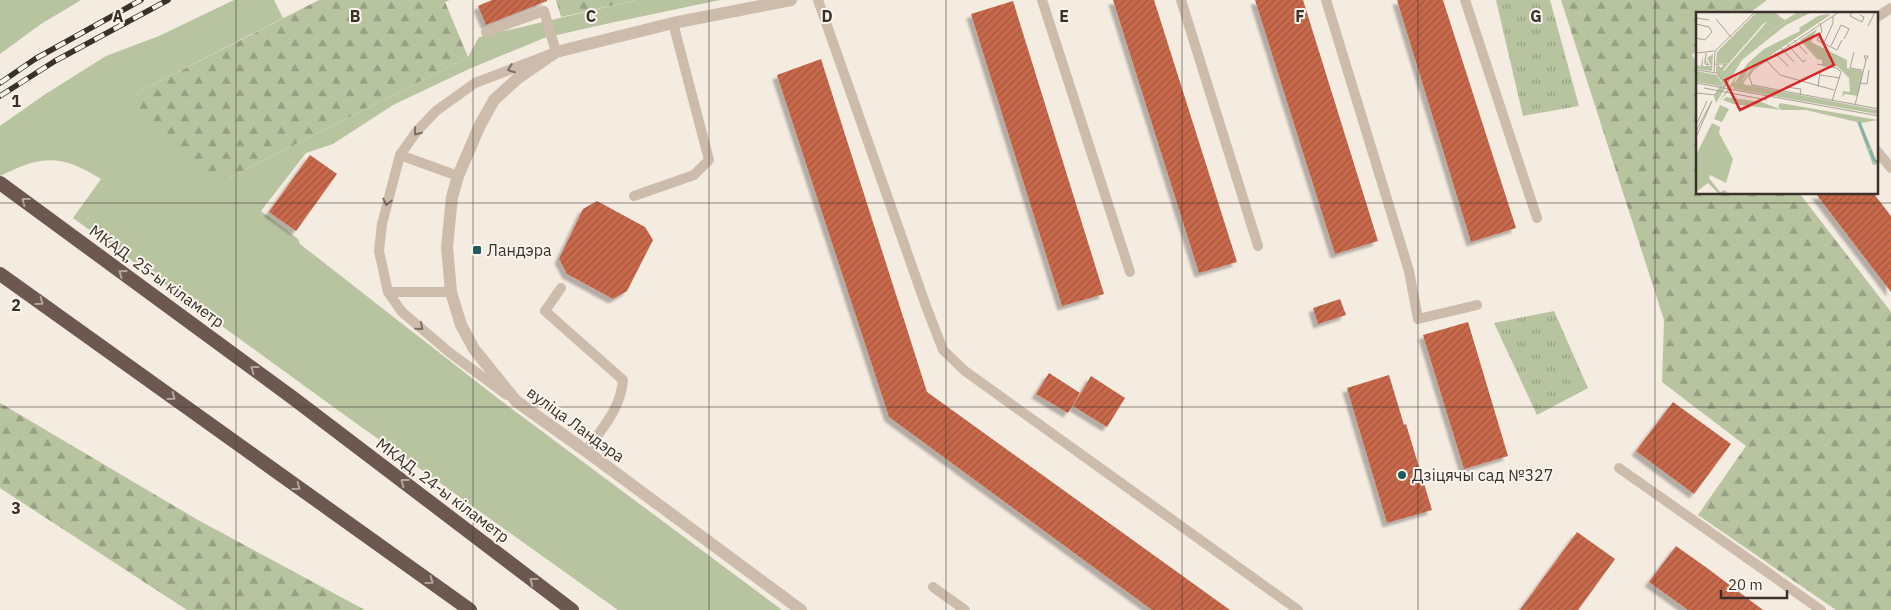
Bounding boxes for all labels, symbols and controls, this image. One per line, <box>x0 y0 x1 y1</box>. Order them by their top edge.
text: A <box>113 6 124 26</box>
text: B <box>350 6 361 26</box>
text: C <box>586 6 596 26</box>
text: D <box>821 6 833 26</box>
text: E <box>1059 6 1069 26</box>
text: F <box>1295 6 1305 26</box>
text: G <box>1530 6 1542 26</box>
inset map <box>1696 12 1878 195</box>
one-way arrow <box>507 64 515 74</box>
text: 1 <box>11 91 21 111</box>
one-way arrow <box>414 126 422 135</box>
one-way arrow <box>382 197 393 206</box>
one-way arrow <box>22 199 31 207</box>
street label: МКАД, 25-ы кіламетр <box>86 220 228 332</box>
place label: Ландэра <box>487 240 552 260</box>
marker: Ландэра <box>471 244 483 256</box>
one-way arrow <box>118 270 128 279</box>
text: 2 <box>11 295 21 315</box>
one-way arrow <box>34 296 44 305</box>
one-way arrow <box>415 322 424 331</box>
one-way arrow <box>250 366 260 375</box>
street label: вуліца Ландэра <box>523 382 629 466</box>
one-way arrow <box>166 391 176 400</box>
street label: МКАД, 24-ы кіламетр <box>372 433 514 547</box>
place label: Дзіцячы сад №327 <box>1412 465 1553 485</box>
marker: Дзіцячы сад №327 <box>1396 469 1408 481</box>
one-way arrow <box>401 480 410 488</box>
one-way arrow <box>292 481 301 490</box>
text: 3 <box>11 498 21 518</box>
scale bar <box>1721 568 1787 600</box>
one-way arrow <box>424 575 434 584</box>
text: 20 m <box>1728 575 1763 594</box>
one-way arrow <box>529 578 539 587</box>

